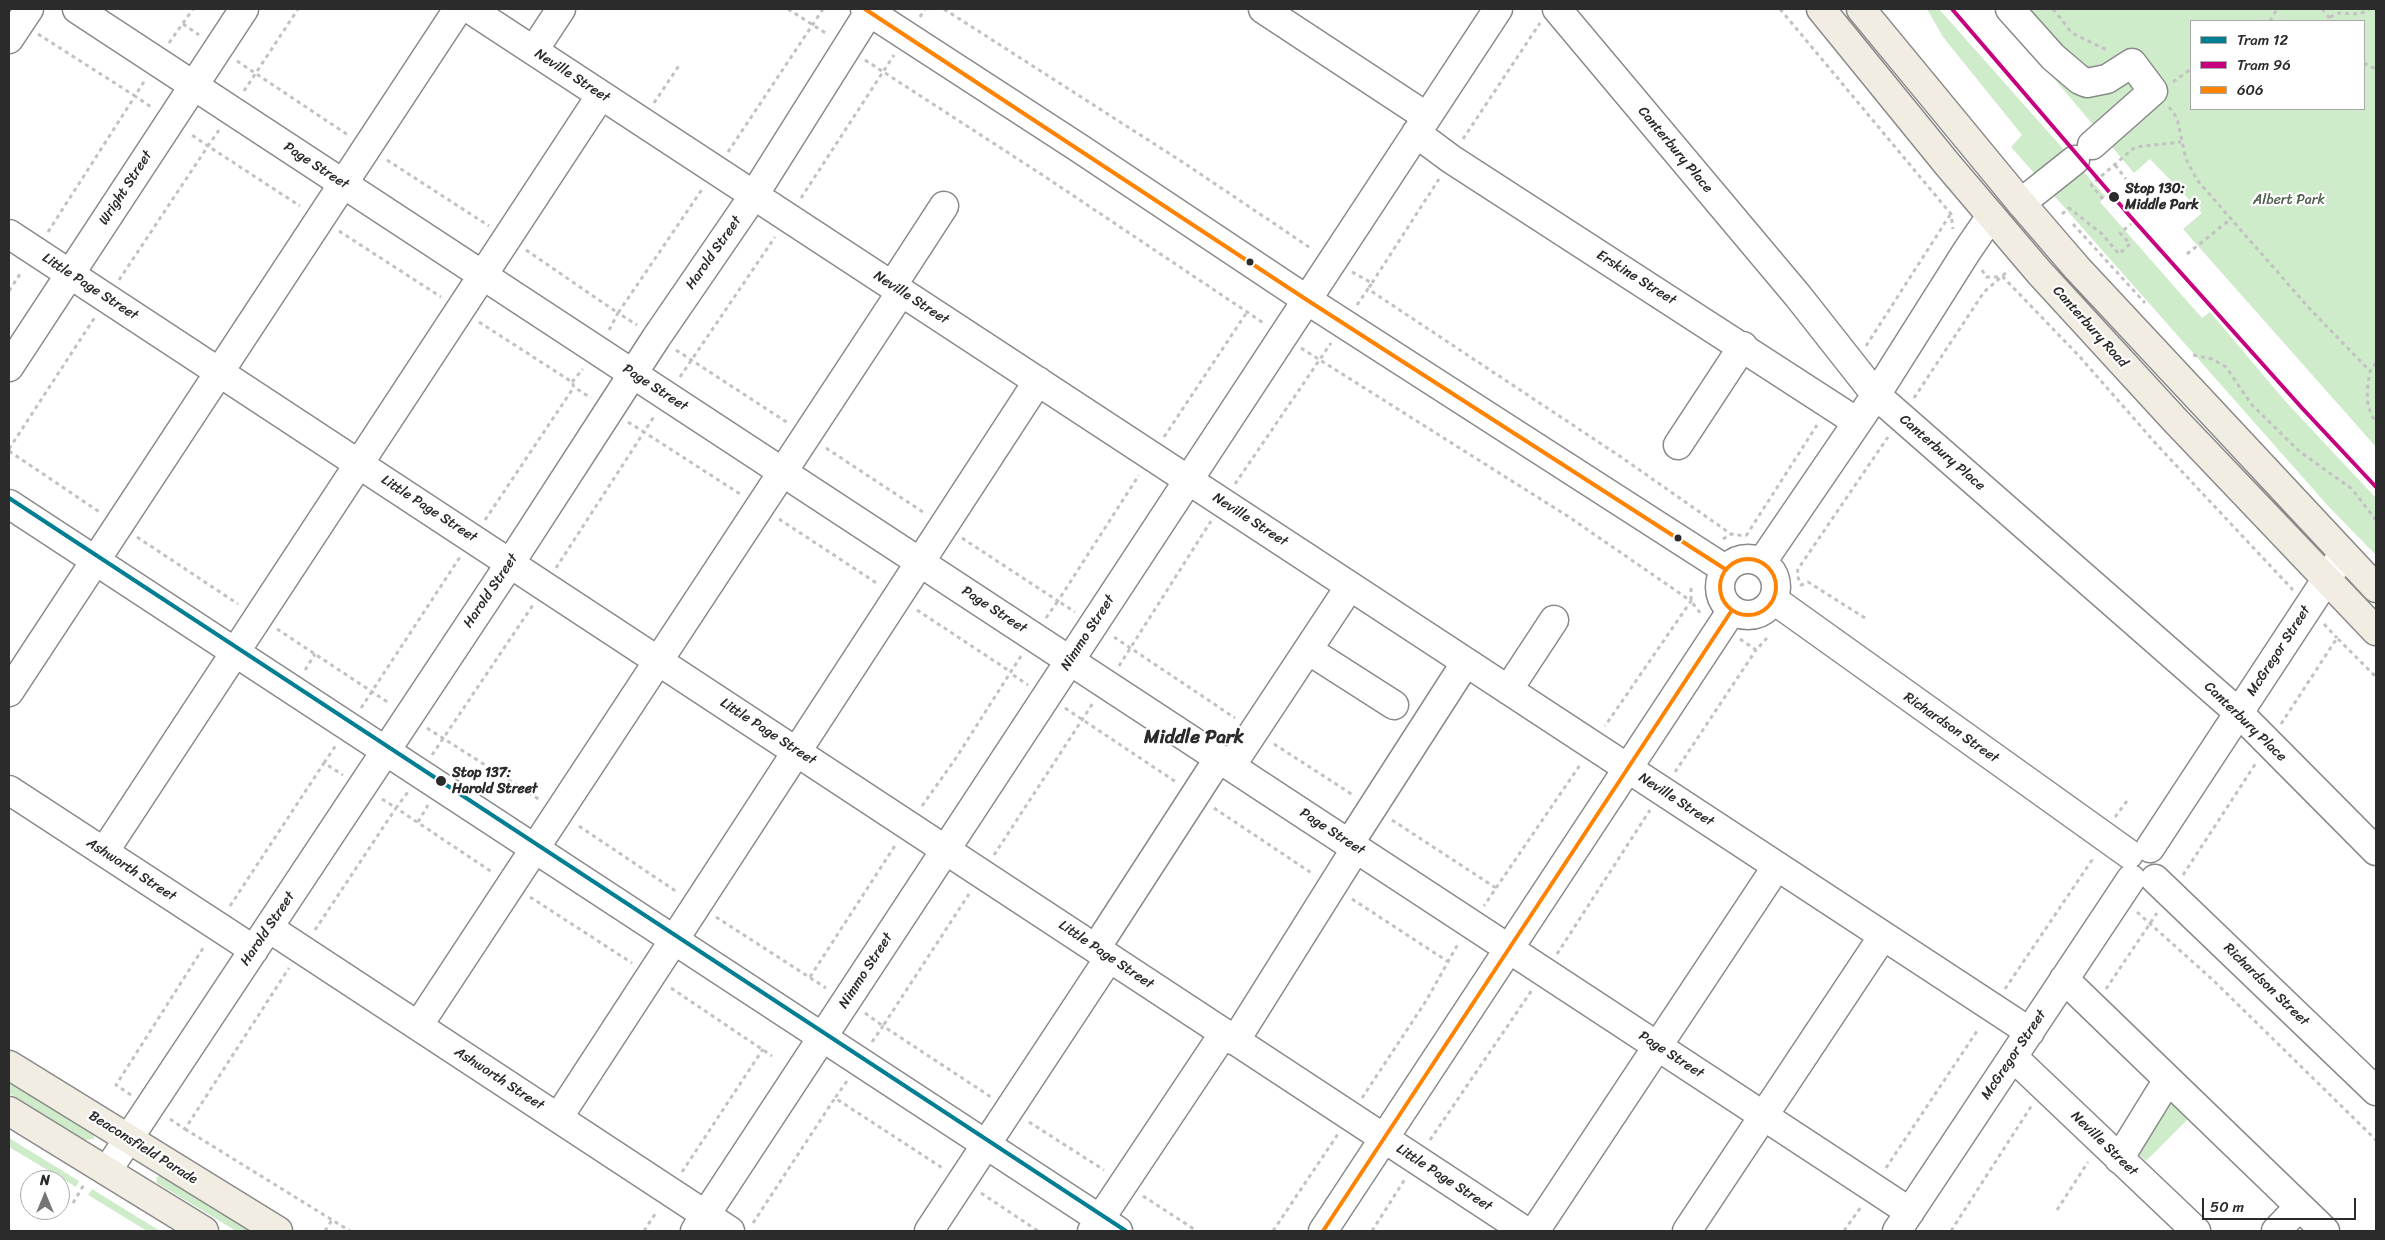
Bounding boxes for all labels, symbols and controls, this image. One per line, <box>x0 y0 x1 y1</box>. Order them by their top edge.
legend <box>2190 20 2365 110</box>
text: Tram 12 <box>2237 27 2288 53</box>
street label: Neville Street <box>531 45 613 107</box>
text: Tram 96 <box>2237 52 2291 78</box>
text: 606 <box>2237 77 2264 103</box>
street label: Canterbury Place <box>1634 103 1716 197</box>
street label: Page Street <box>280 139 352 193</box>
street label: Wright Street <box>96 148 156 228</box>
place label: Stop 130: Middle Park <box>2125 181 2199 213</box>
marker: Stop 130: Middle Park <box>2107 190 2121 204</box>
park label: Albert Park <box>2253 192 2325 208</box>
street label: Harold Street <box>683 213 745 293</box>
street label: Erskine Street <box>1593 247 1679 309</box>
street label: Little Page Street <box>39 250 141 324</box>
unlabelled marker <box>1245 257 1255 267</box>
street label: Neville Street <box>870 267 952 329</box>
street label: Canterbury Road <box>2049 283 2131 371</box>
street label: Page Street <box>619 361 691 415</box>
street label: Canterbury Place <box>1896 411 1988 495</box>
street label: Little Page Street <box>378 472 480 546</box>
street label: Neville Street <box>1209 489 1291 551</box>
unlabelled marker <box>1673 533 1683 543</box>
street label: Harold Street <box>460 551 522 631</box>
street label: Page Street <box>958 583 1030 637</box>
street label: Nimmo Street <box>1057 592 1119 674</box>
street label: McGregor Street <box>2244 603 2314 699</box>
street label: Canterbury Place <box>2200 679 2290 765</box>
street label: Richardson Street <box>1900 689 2002 767</box>
street label: Little Page Street <box>717 695 819 769</box>
district label: Middle Park <box>1144 727 1244 749</box>
place label: Stop 137: Harold Street <box>452 765 537 798</box>
street label: Neville Street <box>1635 769 1717 831</box>
marker: Stop 137: Harold Street <box>434 774 448 788</box>
street label: Page Street <box>1296 805 1368 859</box>
street label: Ashworth Street <box>83 835 179 905</box>
street label: Harold Street <box>237 889 299 969</box>
street label: Little Page Street <box>1055 917 1157 993</box>
street label: Nimmo Street <box>835 930 897 1012</box>
street label: Richardson Street <box>2220 940 2312 1030</box>
street label: McGregor Street <box>1978 1007 2050 1103</box>
street label: Page Street <box>1635 1028 1707 1082</box>
street label: Ashworth Street <box>451 1044 547 1114</box>
street label: Beaconsfield Parade <box>85 1108 201 1188</box>
street label: Neville Street <box>2067 1108 2141 1180</box>
street label: Little Page Street <box>1393 1141 1495 1215</box>
text: N <box>40 1168 50 1193</box>
north arrow <box>20 1170 70 1220</box>
scale bar <box>2205 1188 2359 1220</box>
text: 50 m <box>2210 1194 2244 1220</box>

